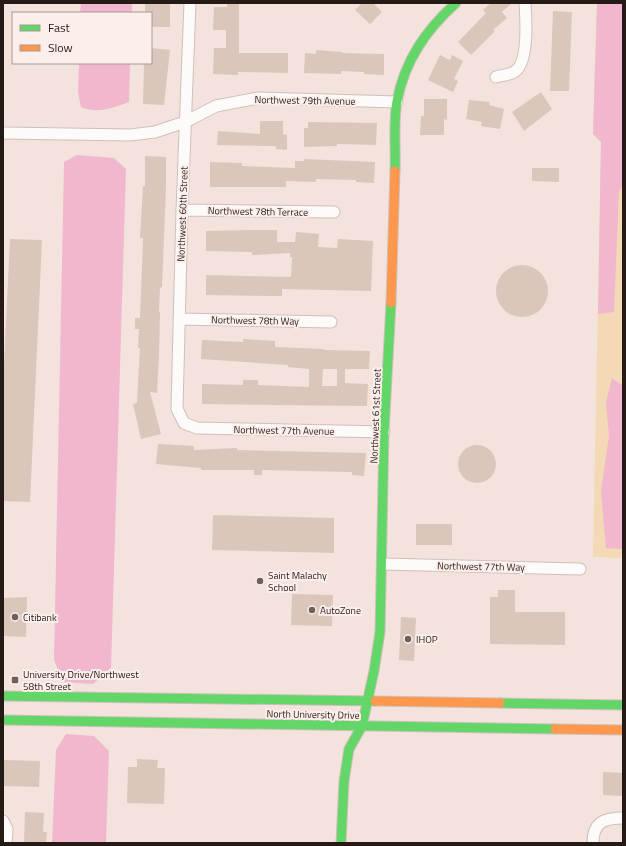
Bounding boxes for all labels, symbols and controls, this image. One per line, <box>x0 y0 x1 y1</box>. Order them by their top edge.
legend <box>12 12 152 64</box>
text: Fast <box>48 18 71 37</box>
text: Slow <box>48 38 73 57</box>
street label: Northwest 79th Avenue <box>254 92 356 109</box>
street label: Northwest 60th Street <box>173 166 192 262</box>
street label: Northwest 78th Terrace <box>208 203 308 220</box>
street label: Northwest 78th Way <box>211 312 299 329</box>
street label: Northwest 61st Street <box>366 368 385 464</box>
street label: Northwest 77th Avenue <box>233 422 335 439</box>
street label: Northwest 77th Way <box>437 558 525 575</box>
place label: Saint Malachy School <box>268 568 327 595</box>
marker: Saint Malachy School <box>255 576 265 586</box>
place label: AutoZone <box>320 603 361 618</box>
marker: AutoZone <box>307 605 317 615</box>
place label: Citibank <box>23 610 57 625</box>
marker: Citibank <box>10 612 20 622</box>
place label: IHOP <box>416 632 438 647</box>
marker: IHOP <box>403 634 413 644</box>
place label: University Drive/Northwest 58th Street <box>23 667 139 694</box>
marker: University Drive/Northwest 58th Street <box>10 675 20 685</box>
street label: North University Drive <box>266 706 360 723</box>

